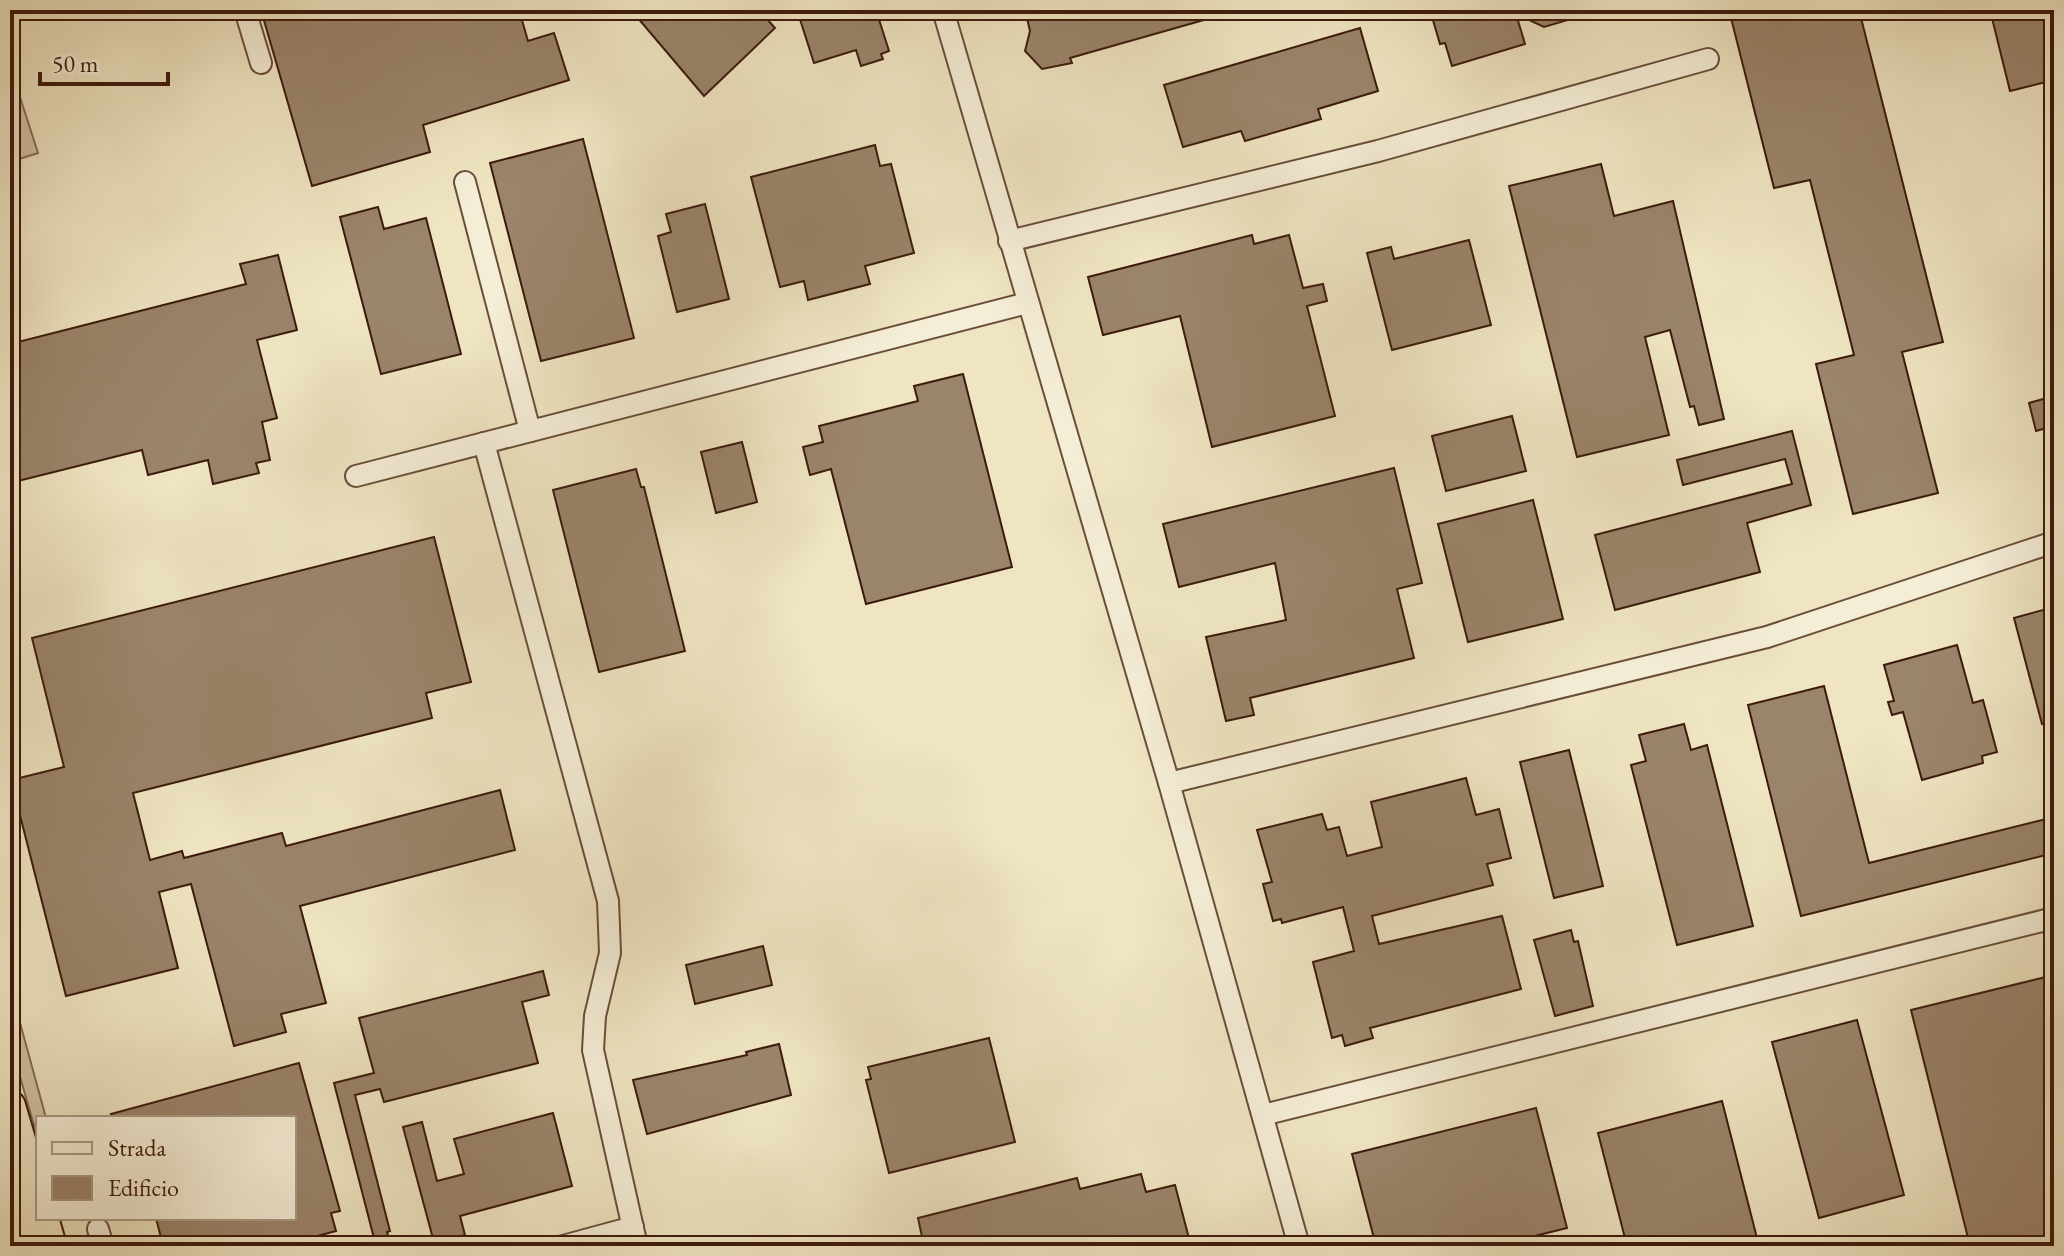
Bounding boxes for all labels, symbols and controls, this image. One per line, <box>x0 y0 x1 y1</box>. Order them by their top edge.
scale bar <box>40 36 168 86</box>
text: 50 m <box>52 48 99 79</box>
legend <box>36 1116 296 1220</box>
text: Strada <box>108 1132 166 1163</box>
text: Edificio <box>108 1172 179 1203</box>

